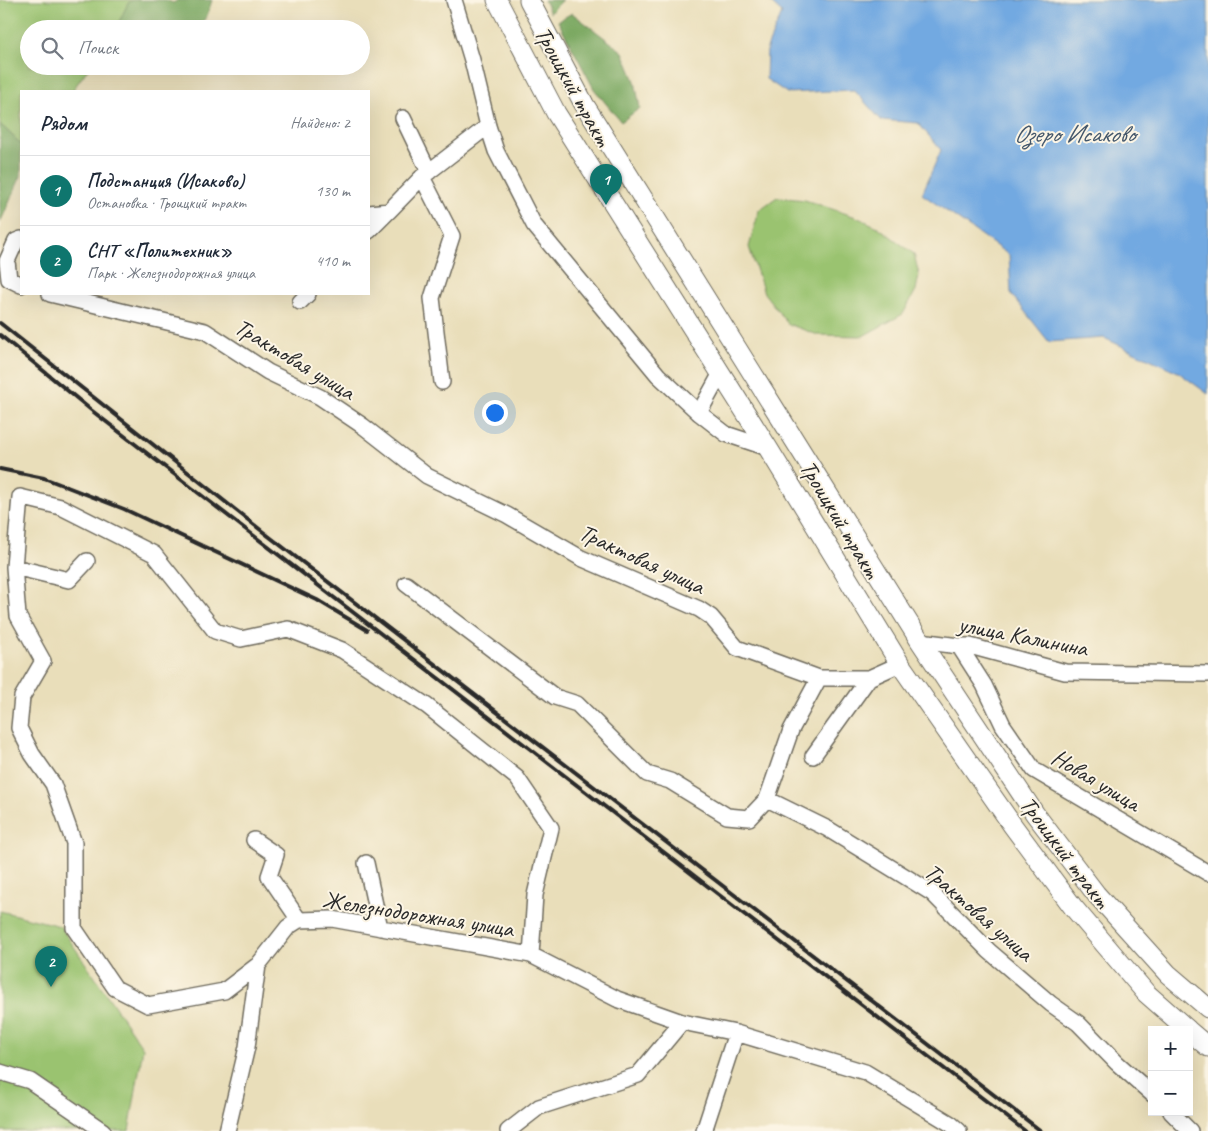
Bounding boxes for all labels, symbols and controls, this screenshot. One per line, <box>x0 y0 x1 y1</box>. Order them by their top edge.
search box <box>20 20 370 75</box>
street label: Троицкий тракт <box>528 21 619 153</box>
icon: search <box>38 34 66 62</box>
text: Поиск <box>78 36 118 60</box>
text: Рядом <box>40 110 87 136</box>
text: Найдено: 2 <box>290 113 350 133</box>
water label: Озеро Исаково <box>1014 118 1138 150</box>
pin: 1 <box>590 164 622 205</box>
text: Подстанция (Исаково) <box>87 169 244 193</box>
text: 1 <box>52 181 60 201</box>
text: 130 m <box>316 181 350 201</box>
text: Остановка · Троицкий тракт <box>87 193 246 213</box>
text: СНТ «Политехник» <box>87 239 232 263</box>
text: 2 <box>52 251 60 271</box>
text: 410 m <box>316 251 350 271</box>
text: Парк · Железнодорожная улица <box>87 263 255 283</box>
street label: Трактовая улица <box>229 311 362 407</box>
your location <box>482 400 508 426</box>
street label: Троицкий тракт <box>793 455 888 585</box>
street label: Трактовая улица <box>575 517 711 602</box>
street label: улица Калинина <box>954 608 1092 664</box>
street label: Новая улица <box>1046 742 1148 819</box>
street label: Троицкий тракт <box>1013 790 1118 915</box>
street label: Трактовая улица <box>918 856 1041 969</box>
street label: Железнодорожная улица <box>320 884 517 944</box>
pin: 2 <box>35 946 67 987</box>
map controls <box>1148 1026 1193 1116</box>
button: + <box>1148 1026 1193 1071</box>
button: − <box>1148 1071 1193 1116</box>

